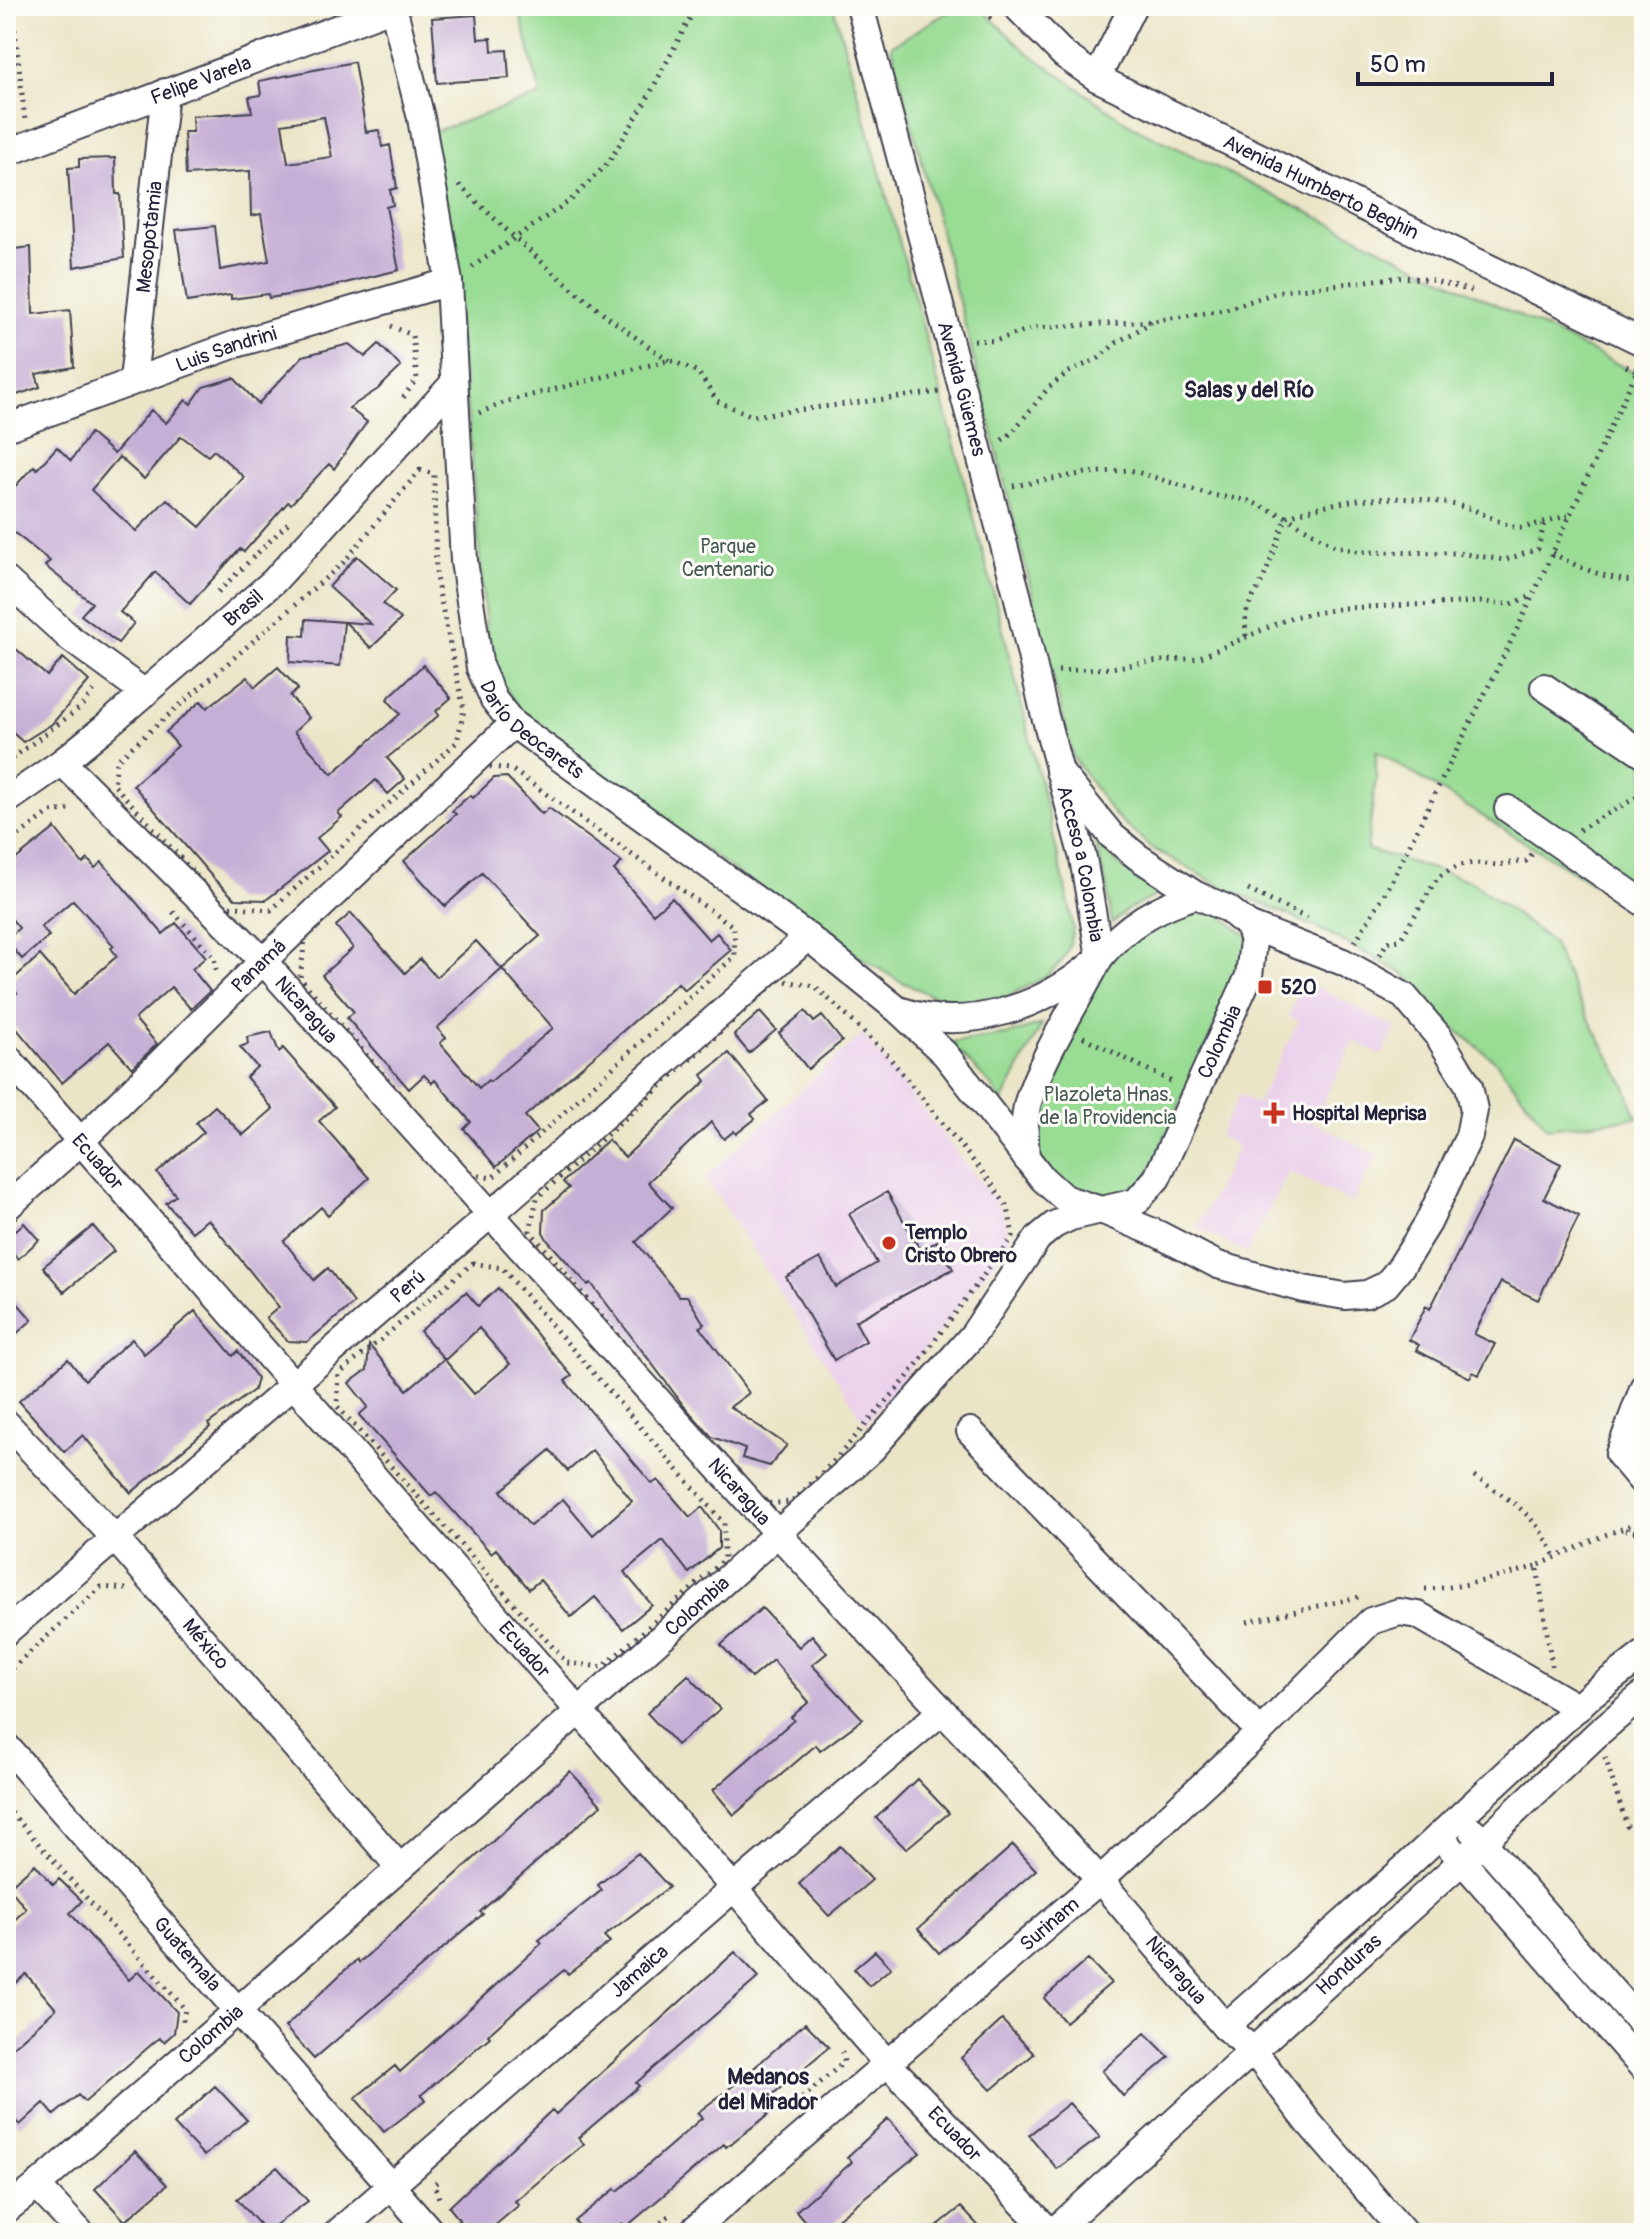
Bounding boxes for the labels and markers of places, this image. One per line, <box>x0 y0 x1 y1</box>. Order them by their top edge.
place label: 520 <box>1281 975 1317 1000</box>
marker: 520 <box>1256 978 1274 996</box>
place label: Hospital Meprisa <box>1292 1101 1426 1126</box>
marker: Hospital Meprisa <box>1263 1102 1285 1124</box>
place label: Templo Cristo Obrero <box>904 1220 1017 1268</box>
marker: Templo Cristo Obrero <box>880 1234 898 1252</box>

